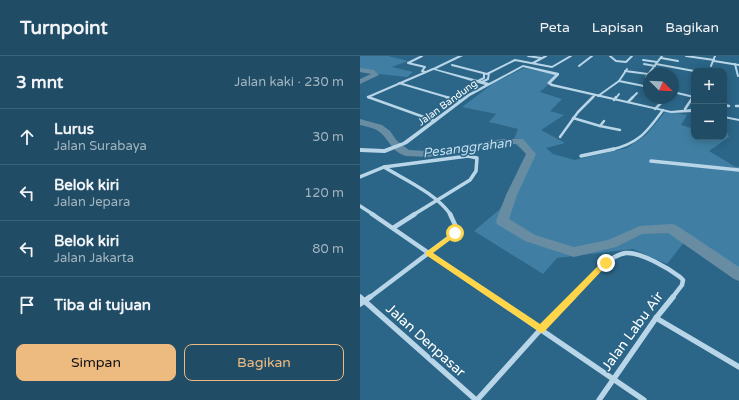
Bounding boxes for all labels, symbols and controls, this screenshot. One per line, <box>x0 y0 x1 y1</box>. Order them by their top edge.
text: Turnpoint <box>20 17 108 39</box>
text: Peta <box>539 19 570 36</box>
text: Lapisan <box>592 19 643 36</box>
text: Bagikan <box>665 19 719 36</box>
north arrow <box>643 68 679 104</box>
map controls <box>691 68 727 140</box>
button: + <box>691 68 727 104</box>
text: 3 mnt <box>16 72 63 93</box>
text: Jalan kaki · 230 m <box>234 74 344 90</box>
street label: Jalan Bandung <box>416 77 480 128</box>
button: − <box>691 104 727 140</box>
text: Lurus <box>54 120 94 138</box>
icon: ahead <box>16 126 38 148</box>
text: 30 m <box>312 129 344 145</box>
water label: Pesanggrahan <box>422 134 513 161</box>
text: Jalan Surabaya <box>54 138 147 154</box>
text: Belok kiri <box>54 176 119 194</box>
icon: left <box>16 182 38 204</box>
text: 120 m <box>304 185 344 201</box>
text: Jalan Jepara <box>54 194 130 210</box>
route start <box>446 224 464 242</box>
text: Belok kiri <box>54 232 119 250</box>
icon: left <box>16 238 38 260</box>
text: 80 m <box>312 241 344 257</box>
text: Jalan Jakarta <box>54 250 134 266</box>
route end <box>597 254 615 272</box>
street label: Jalan Labu Air <box>598 288 667 374</box>
icon: arrive <box>16 294 38 316</box>
text: Tiba di tujuan <box>54 296 151 314</box>
street label: Jalan Denpasar <box>382 300 469 381</box>
button: Simpan <box>16 344 176 381</box>
button: Bagikan <box>184 344 344 381</box>

